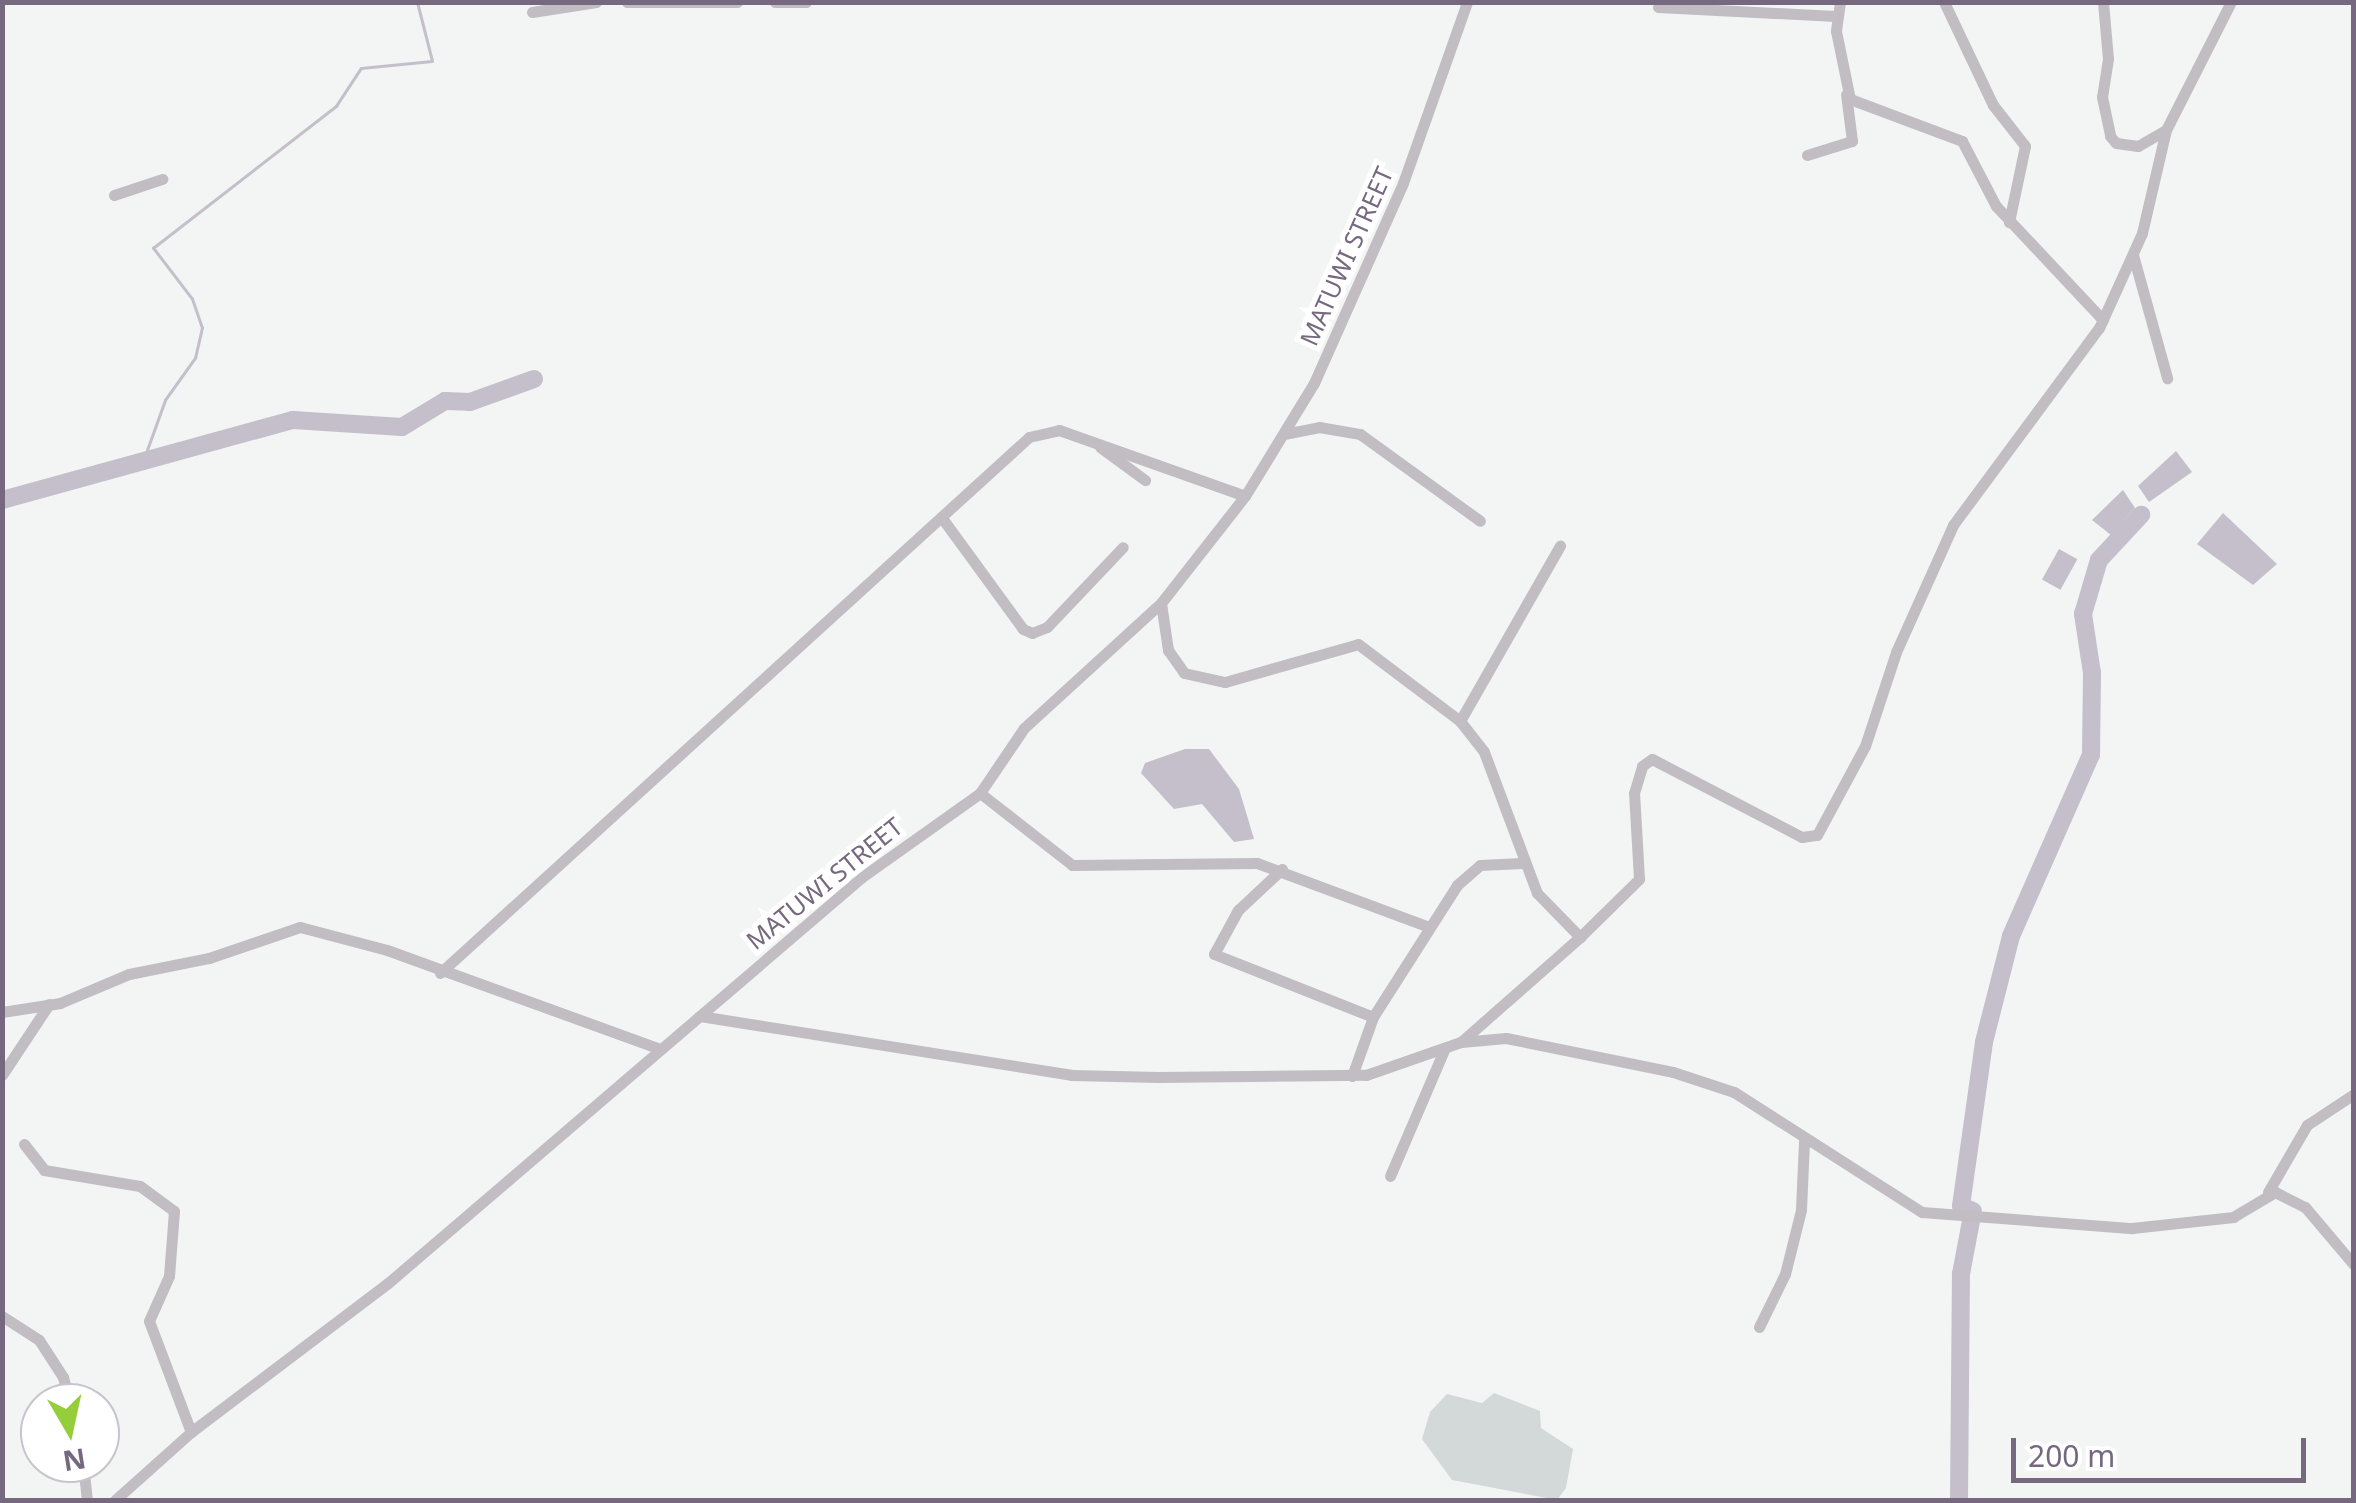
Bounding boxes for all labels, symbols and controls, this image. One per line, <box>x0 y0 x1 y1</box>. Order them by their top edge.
street label: MATUWI STREET <box>1293 162 1399 350</box>
street label: MATUWI STREET <box>740 811 908 955</box>
north arrow <box>20 1383 120 1483</box>
scale bar <box>2016 1418 2311 1480</box>
text: 200 m <box>2028 1435 2115 1476</box>
text: N <box>60 1440 89 1481</box>

